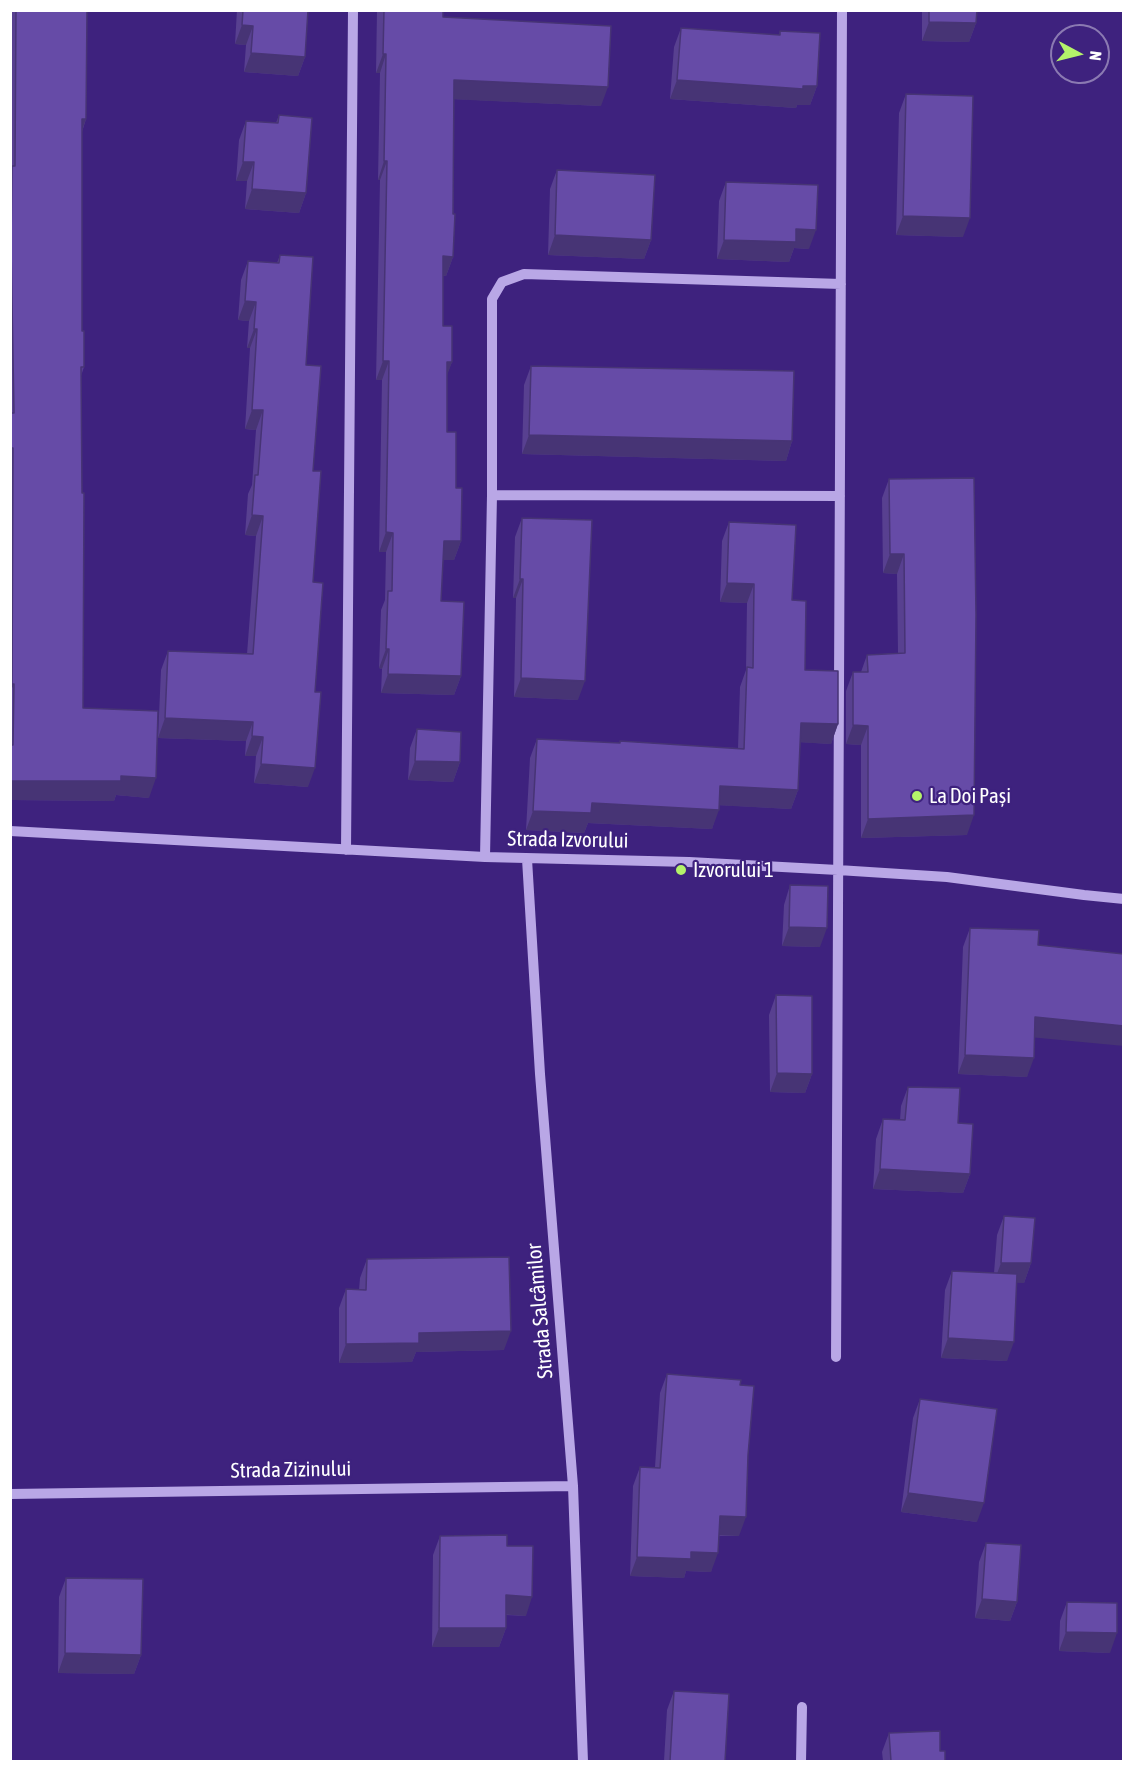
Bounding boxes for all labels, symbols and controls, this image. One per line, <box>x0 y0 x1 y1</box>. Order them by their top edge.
north arrow <box>1050 24 1110 84</box>
text: N <box>1086 50 1105 62</box>
place label: La Doi Pași <box>929 783 1011 809</box>
marker: La Doi Pași <box>910 789 924 803</box>
street label: Strada Izvorului <box>507 826 629 854</box>
place label: Izvorului 1 <box>693 857 774 883</box>
marker: Izvorului 1 <box>674 863 688 877</box>
street label: Strada Salcâmilor <box>522 1242 558 1380</box>
street label: Strada Zizinului <box>231 1456 351 1484</box>

